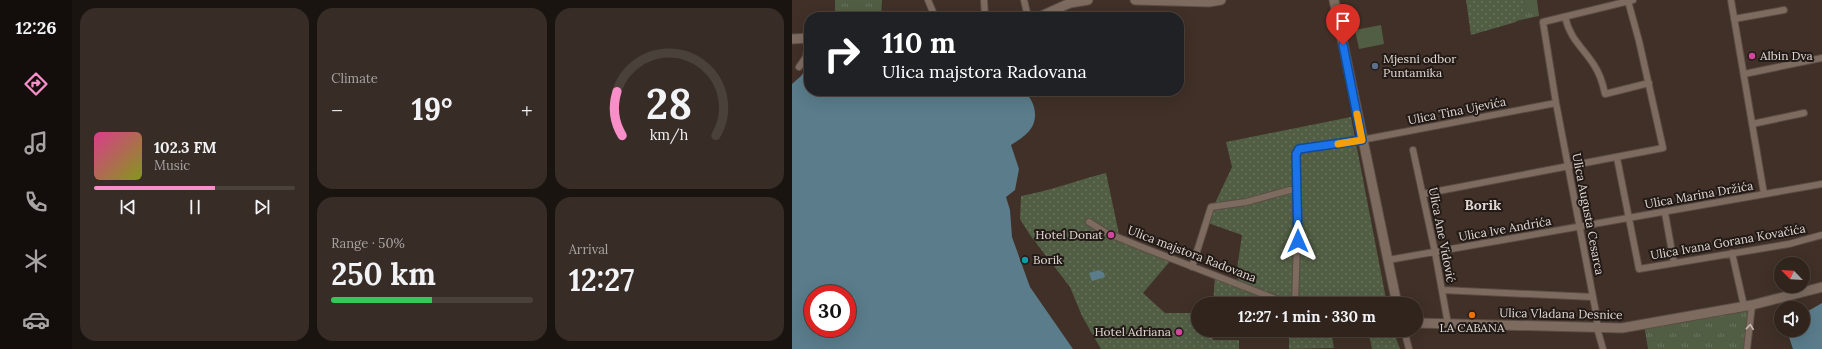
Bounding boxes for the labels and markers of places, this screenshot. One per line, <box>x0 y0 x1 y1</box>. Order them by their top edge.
pin <box>1326 4 1360 45</box>
place label: Albin Dva <box>1759 48 1813 63</box>
place label: Mjesni odbor Puntamika <box>1383 51 1457 80</box>
marker: Albin Dva <box>1747 51 1757 61</box>
marker: Mjesni odbor Puntamika <box>1370 61 1380 71</box>
place label: Hotel Donat <box>1035 227 1103 242</box>
marker: Hotel Donat <box>1106 230 1116 240</box>
place label: Borik <box>1033 252 1063 267</box>
marker: Borik <box>1020 255 1030 265</box>
marker: LA CABANA <box>1467 310 1477 320</box>
place label: LA CABANA <box>1440 320 1505 335</box>
place label: Hotel Adriana <box>1094 324 1171 339</box>
marker: Hotel Adriana <box>1174 327 1184 337</box>

